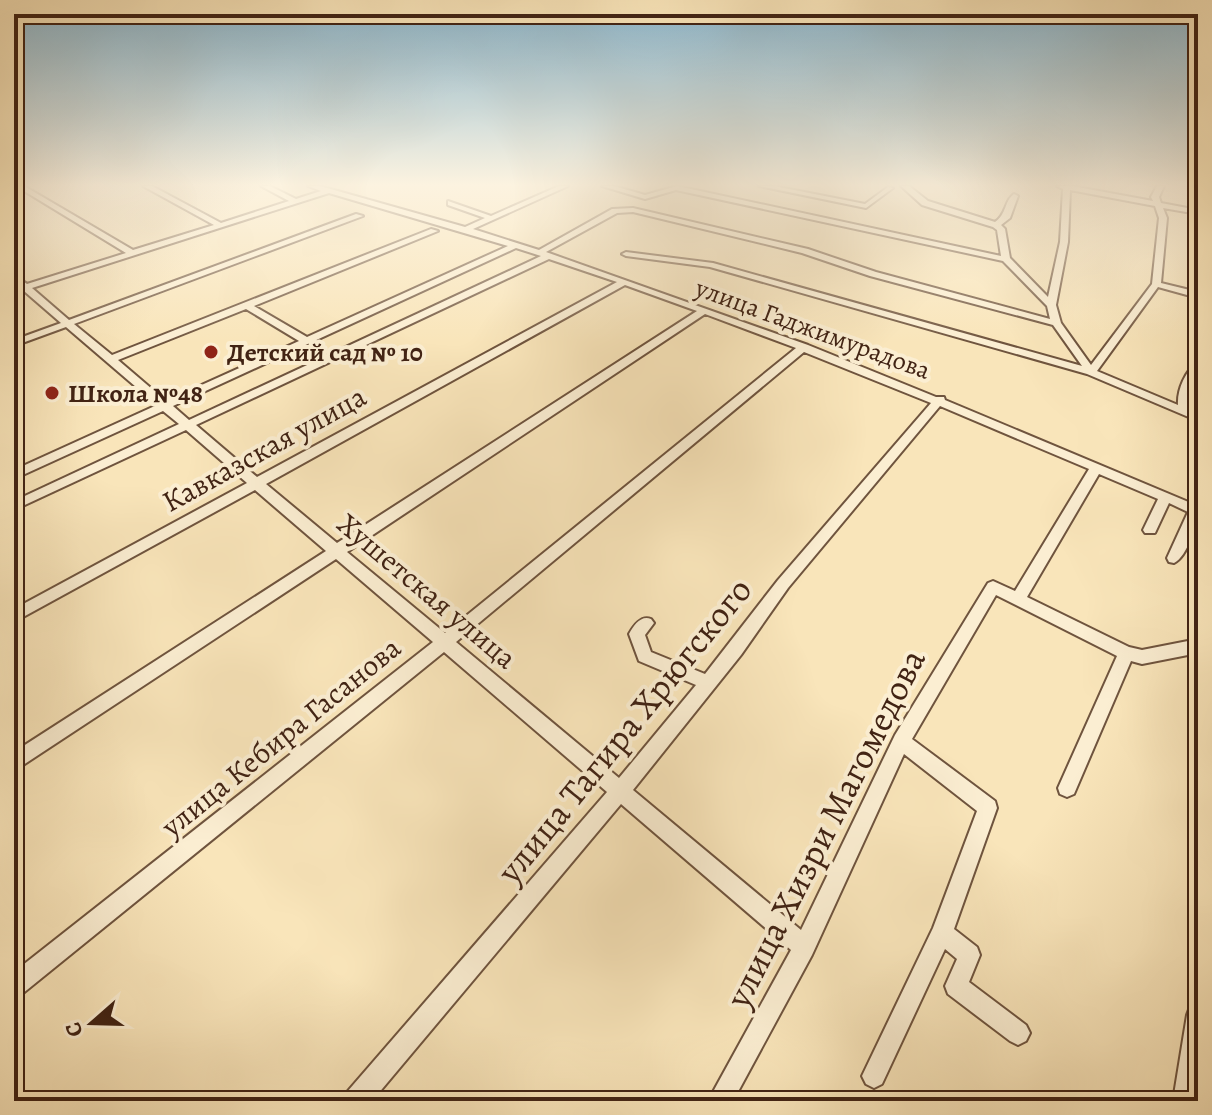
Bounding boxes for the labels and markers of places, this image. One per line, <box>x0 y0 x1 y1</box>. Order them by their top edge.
place label: Детский сад № 10 <box>227 335 423 370</box>
marker: Детский сад № 10 <box>202 343 220 361</box>
place label: Школа №48 <box>68 376 203 411</box>
marker: Школа №48 <box>43 384 61 402</box>

